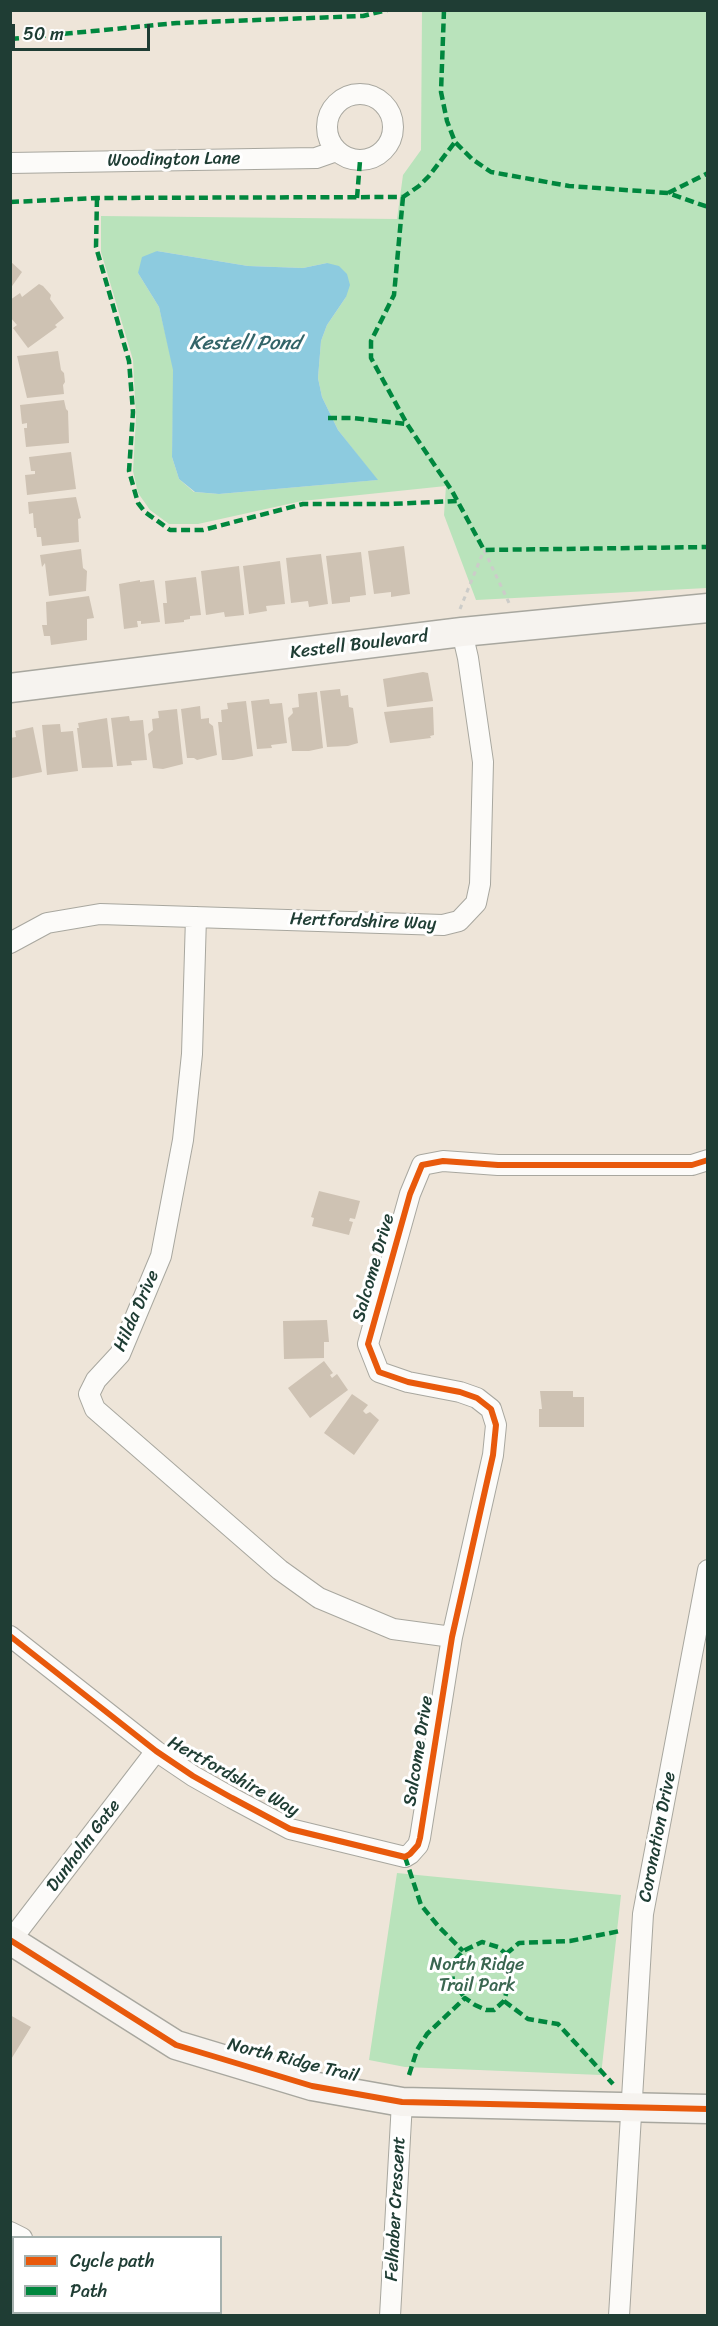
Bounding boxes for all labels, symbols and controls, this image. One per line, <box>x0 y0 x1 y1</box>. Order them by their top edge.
scale bar <box>15 12 153 50</box>
text: 50 m <box>23 18 64 50</box>
street label: Woodington Lane <box>107 148 241 172</box>
water label: Kestell Pond <box>190 332 300 356</box>
street label: Kestell Boulevard <box>289 626 429 664</box>
street label: Hertfordshire Way <box>289 909 437 935</box>
street label: Salcome Drive <box>348 1211 400 1325</box>
street label: Hilda Drive <box>109 1267 165 1355</box>
street label: Salcome Drive <box>400 1694 438 1808</box>
street label: Hertfordshire Way <box>164 1732 302 1822</box>
street label: Coronation Drive <box>635 1770 681 1904</box>
street label: Dunholm Gate <box>42 1796 126 1896</box>
park label: North Ridge Trail Park <box>430 1954 524 1996</box>
street label: North Ridge Trail <box>225 2034 361 2088</box>
street label: Felhaber Crescent <box>381 2136 411 2282</box>
legend <box>12 2236 222 2314</box>
text: Cycle path <box>70 2245 154 2277</box>
text: Path <box>70 2275 107 2307</box>

